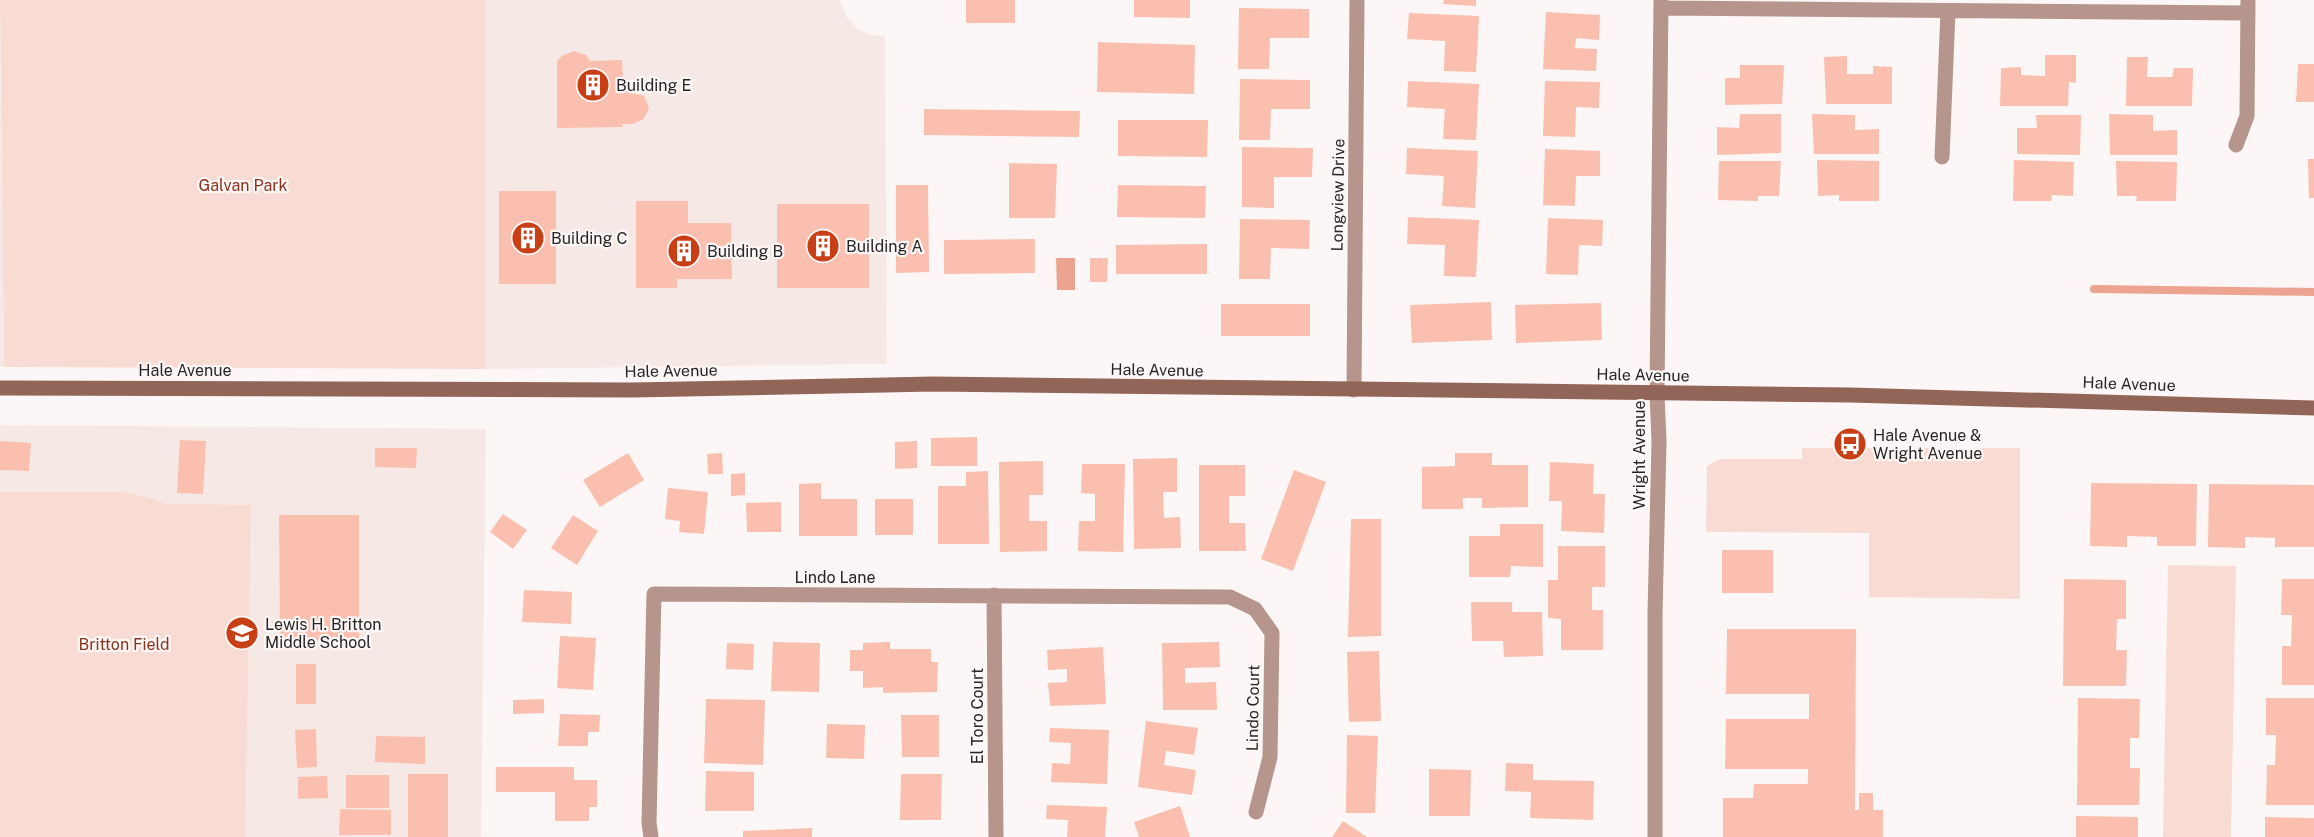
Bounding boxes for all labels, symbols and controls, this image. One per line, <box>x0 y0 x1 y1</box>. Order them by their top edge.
building icon: Building E <box>575 67 611 103</box>
place label: Building E <box>616 76 691 95</box>
street label: Longview Drive <box>1328 138 1348 252</box>
park label: Galvan Park <box>198 176 288 195</box>
building icon: Building C <box>510 220 546 256</box>
building icon: Building A <box>805 228 841 264</box>
place label: Building C <box>551 229 627 248</box>
building icon: Building B <box>666 233 702 269</box>
place label: Building A <box>846 237 923 256</box>
place label: Building B <box>707 242 783 261</box>
street label: Hale Avenue <box>1110 360 1204 380</box>
street label: Hale Avenue <box>138 361 232 380</box>
street label: Hale Avenue <box>624 361 718 381</box>
street label: Hale Avenue <box>1596 365 1690 385</box>
street label: Hale Avenue <box>2082 373 2176 395</box>
street label: Wright Avenue <box>1630 400 1649 510</box>
bus stop icon: Hale Avenue & Wright Avenue <box>1832 426 1868 462</box>
place label: Hale Avenue & Wright Avenue <box>1873 426 1982 463</box>
street label: Lindo Lane <box>794 568 876 587</box>
school or university icon: Lewis H. Britton Middle School <box>224 615 260 651</box>
place label: Lewis H. Britton Middle School <box>265 615 382 652</box>
park label: Britton Field <box>78 635 170 654</box>
street label: Lindo Court <box>1243 665 1263 751</box>
street label: El Toro Court <box>968 668 987 764</box>

